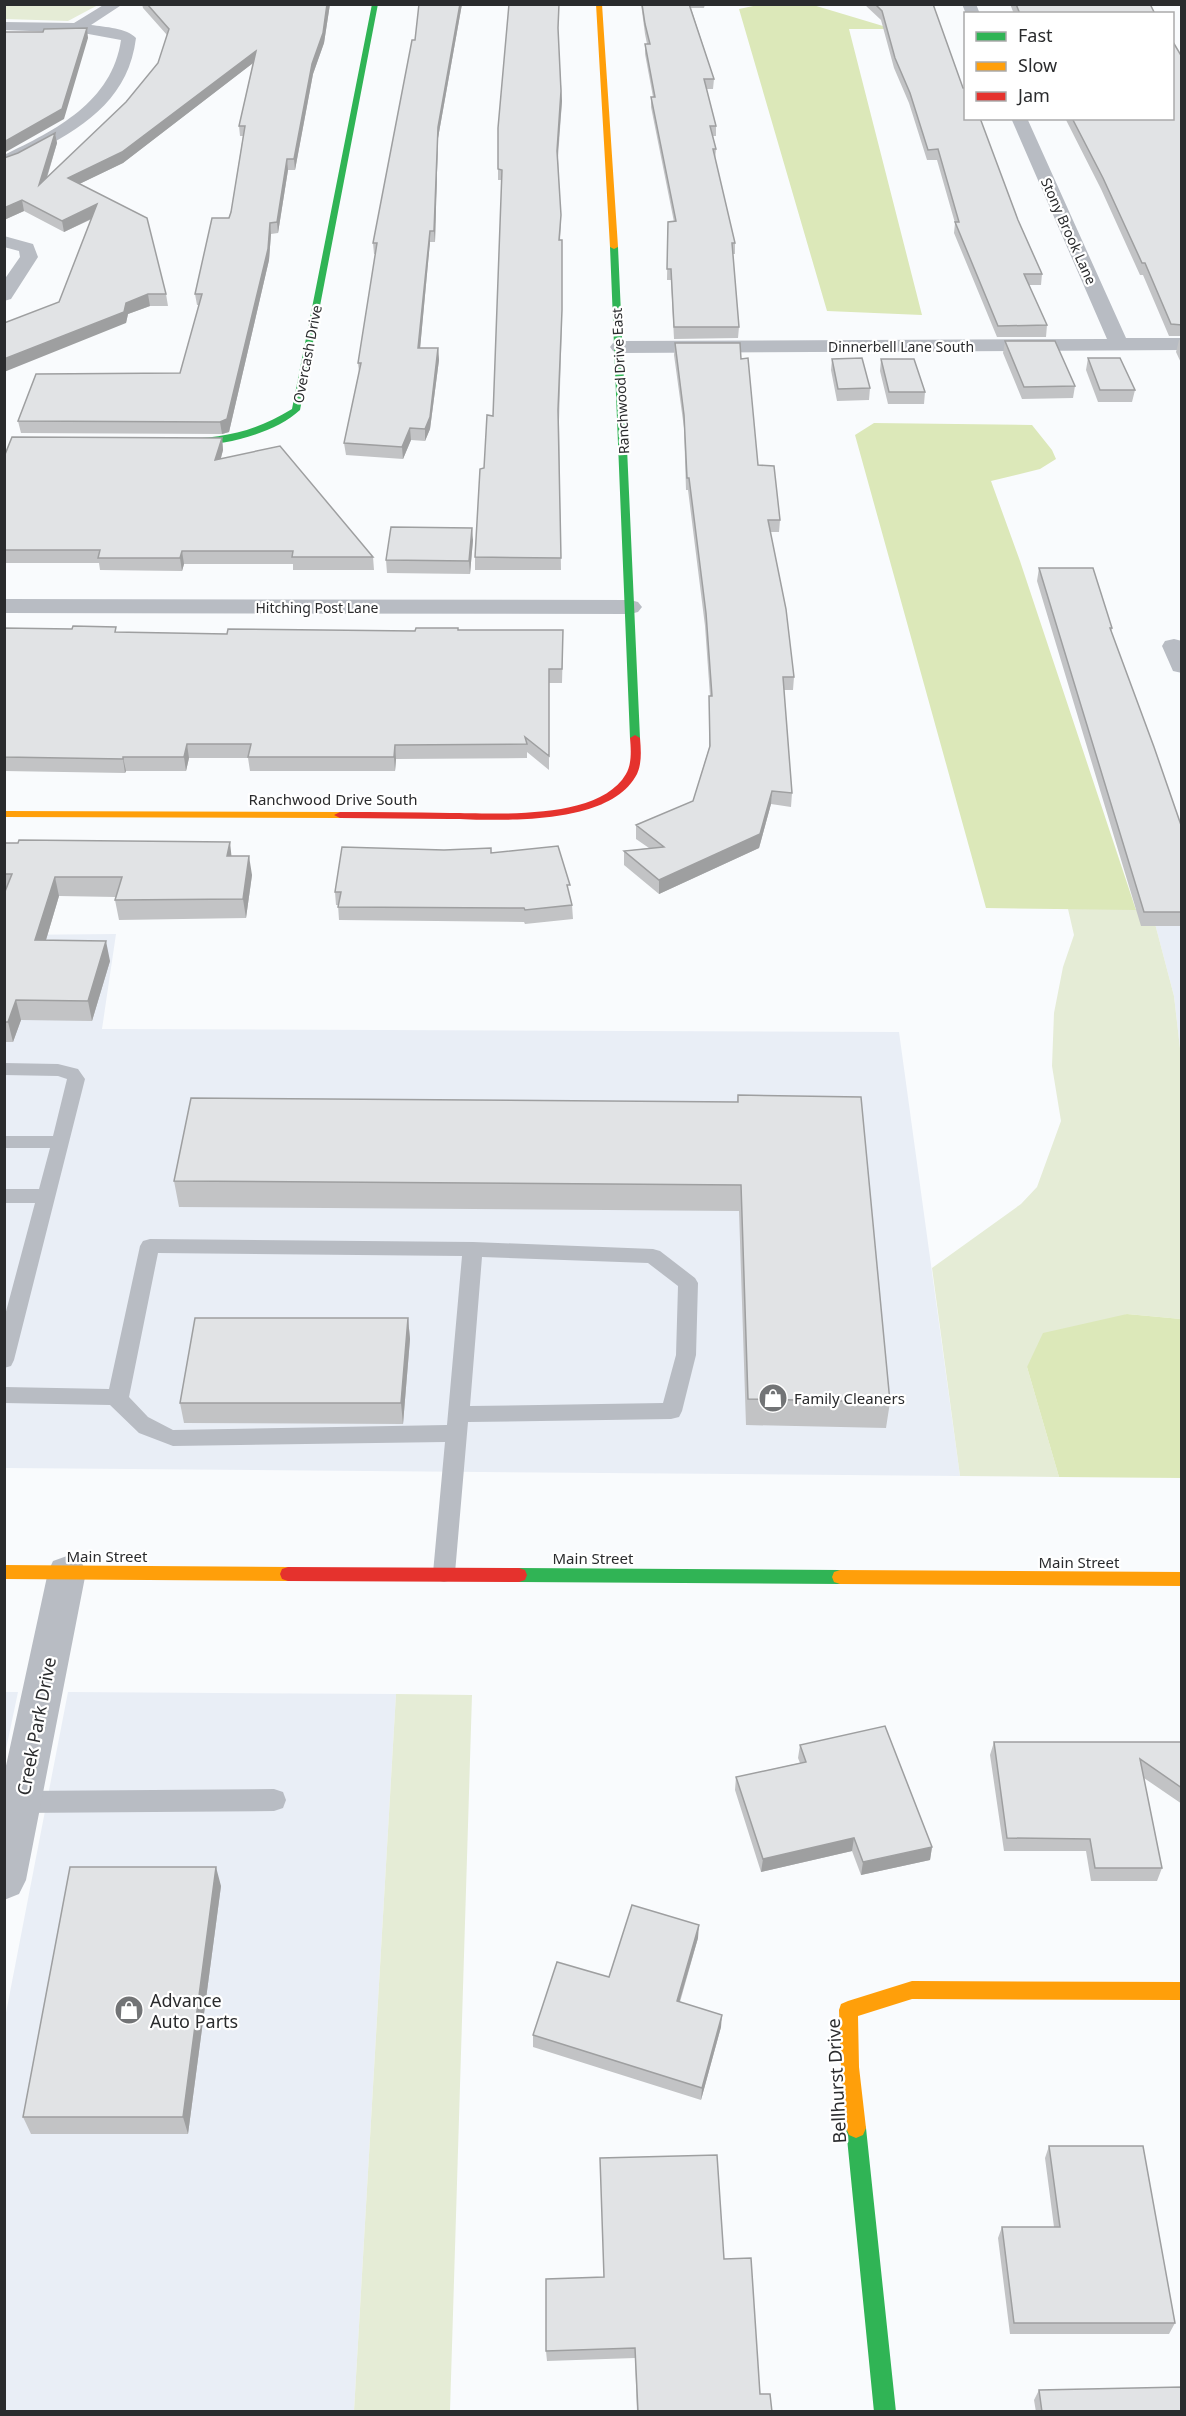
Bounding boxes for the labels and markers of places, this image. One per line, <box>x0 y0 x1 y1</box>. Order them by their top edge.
shop icon: Family Cleaners <box>757 1382 789 1414</box>
place label: Family Cleaners <box>794 1388 905 1408</box>
place label: Advance Auto Parts <box>150 1988 238 2033</box>
shop icon: Advance Auto Parts <box>113 1994 145 2026</box>

